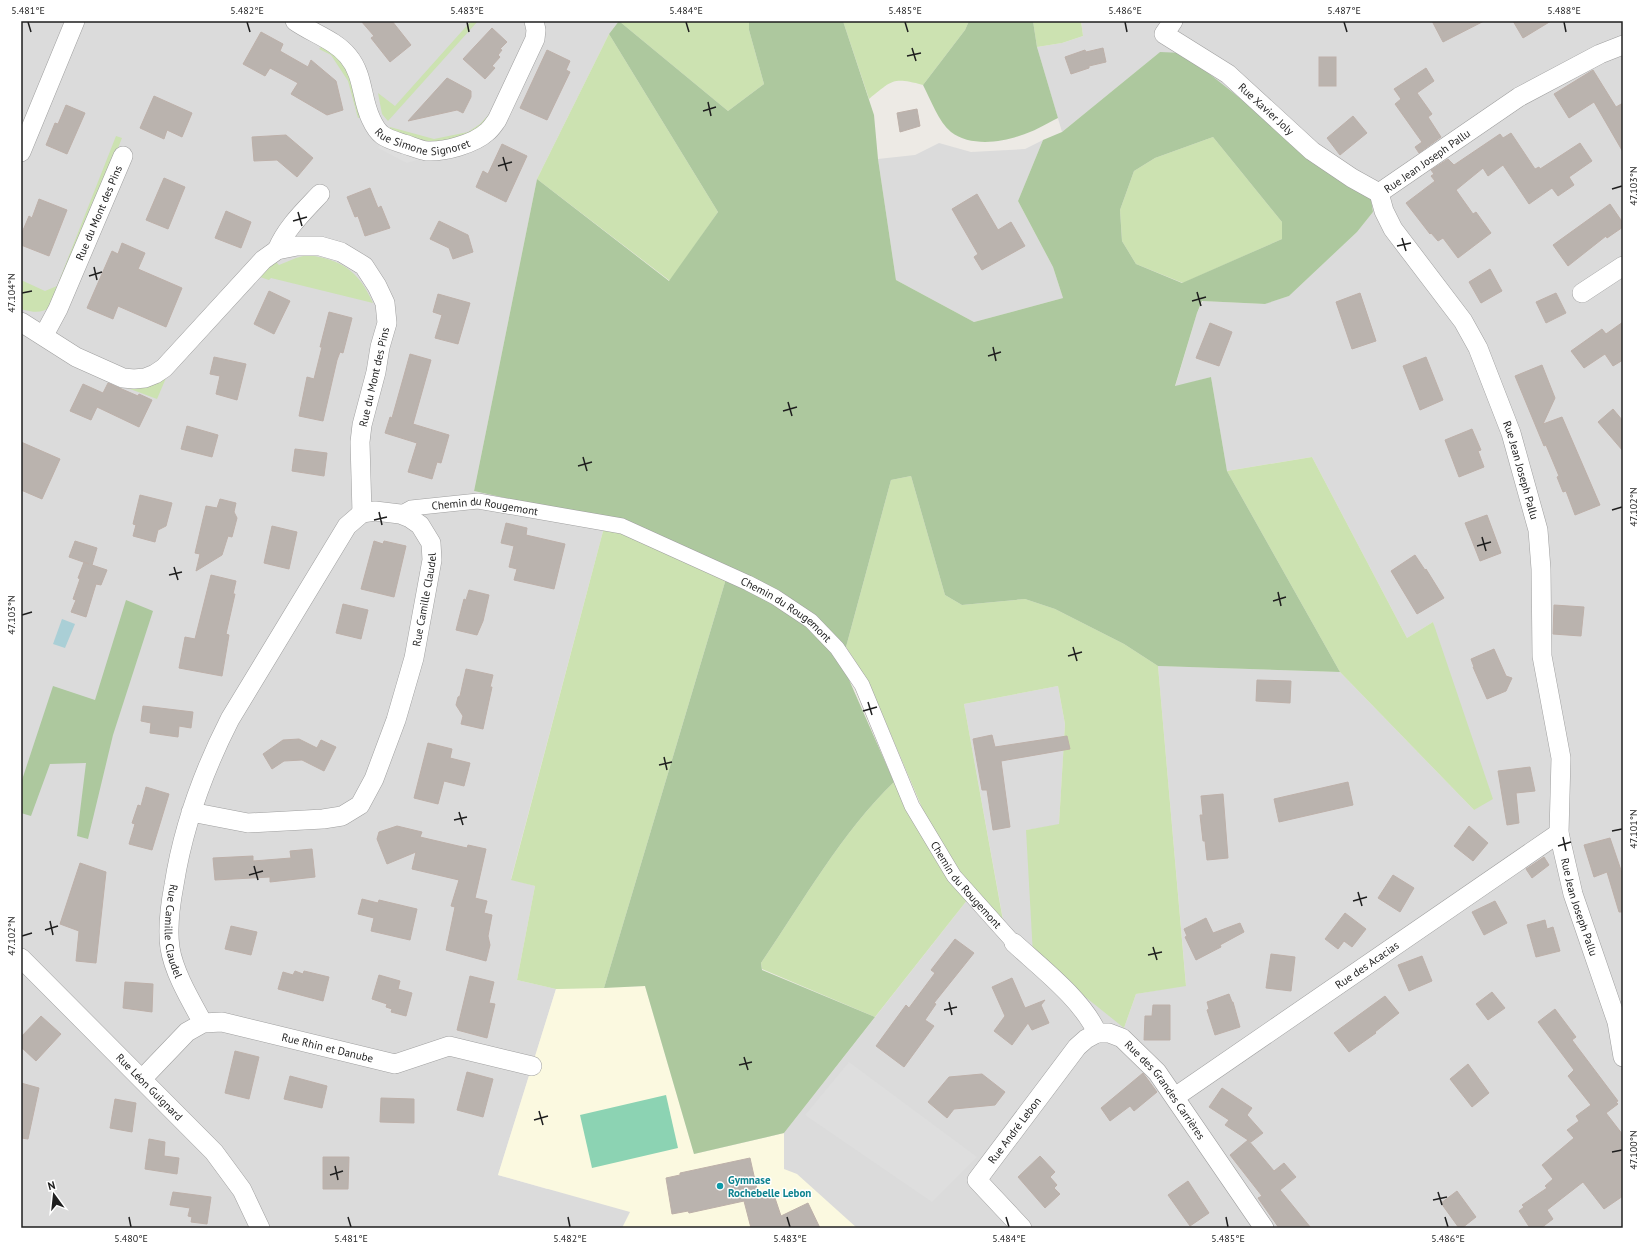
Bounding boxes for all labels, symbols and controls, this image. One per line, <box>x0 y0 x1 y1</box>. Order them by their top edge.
text: 5.481°E <box>11 4 45 17</box>
text: 5.482°E <box>230 4 264 17</box>
text: 5.483°E <box>450 4 484 17</box>
text: 5.484°E <box>669 4 703 17</box>
text: 5.485°E <box>888 4 922 17</box>
text: 5.486°E <box>1108 4 1142 17</box>
text: 5.487°E <box>1327 4 1361 17</box>
text: 5.488°E <box>1547 4 1581 17</box>
street label: Rue Xavier Joly <box>1235 80 1297 139</box>
street label: Rue Simone Signoret <box>372 125 472 158</box>
street label: Rue Jean Joseph Pallu <box>1381 126 1473 196</box>
street label: Rue du Mont des Pins <box>72 163 125 262</box>
text: 47.103°N <box>1627 166 1640 206</box>
text: 47.104°N <box>5 273 18 313</box>
street label: Rue du Mont des Pins <box>356 325 392 428</box>
street label: Rue Jean Joseph Pallu <box>1500 419 1542 521</box>
text: 47.102°N <box>1627 487 1640 527</box>
street label: Chemin du Rougemont <box>431 494 539 518</box>
street label: Rue Camille Claudel <box>409 552 439 648</box>
street label: Chemin du Rougemont <box>739 574 835 645</box>
text: 47.103°N <box>5 595 18 635</box>
text: 47.101°N <box>1627 809 1640 849</box>
street label: Chemin du Rougemont <box>928 839 1005 932</box>
street label: Rue Jean Joseph Pallu <box>1558 857 1601 958</box>
street label: Rue Camille Claudel <box>162 883 186 981</box>
text: 47.102°N <box>5 916 18 956</box>
street label: Rue des Acacias <box>1332 938 1402 992</box>
street label: Rue Rhin et Danube <box>280 1030 375 1066</box>
street label: Rue des Grandes Carrières <box>1122 1037 1208 1142</box>
street label: Rue Léon Guignard <box>113 1051 186 1124</box>
street label: Rue André Lebon <box>985 1094 1044 1166</box>
text: 47.100°N <box>1627 1130 1640 1170</box>
place label: Gymnase Rochebelle Lebon <box>728 1173 811 1200</box>
north arrow <box>34 1175 74 1215</box>
text: N <box>46 1178 57 1193</box>
marker: Gymnase Rochebelle Lebon <box>715 1181 725 1191</box>
text: 5.480°E <box>114 1232 148 1245</box>
text: 5.481°E <box>334 1232 368 1245</box>
text: 5.482°E <box>553 1232 587 1245</box>
text: 5.483°E <box>773 1232 807 1245</box>
text: 5.484°E <box>992 1232 1026 1245</box>
text: 5.485°E <box>1211 1232 1245 1245</box>
text: 5.486°E <box>1431 1232 1465 1245</box>

